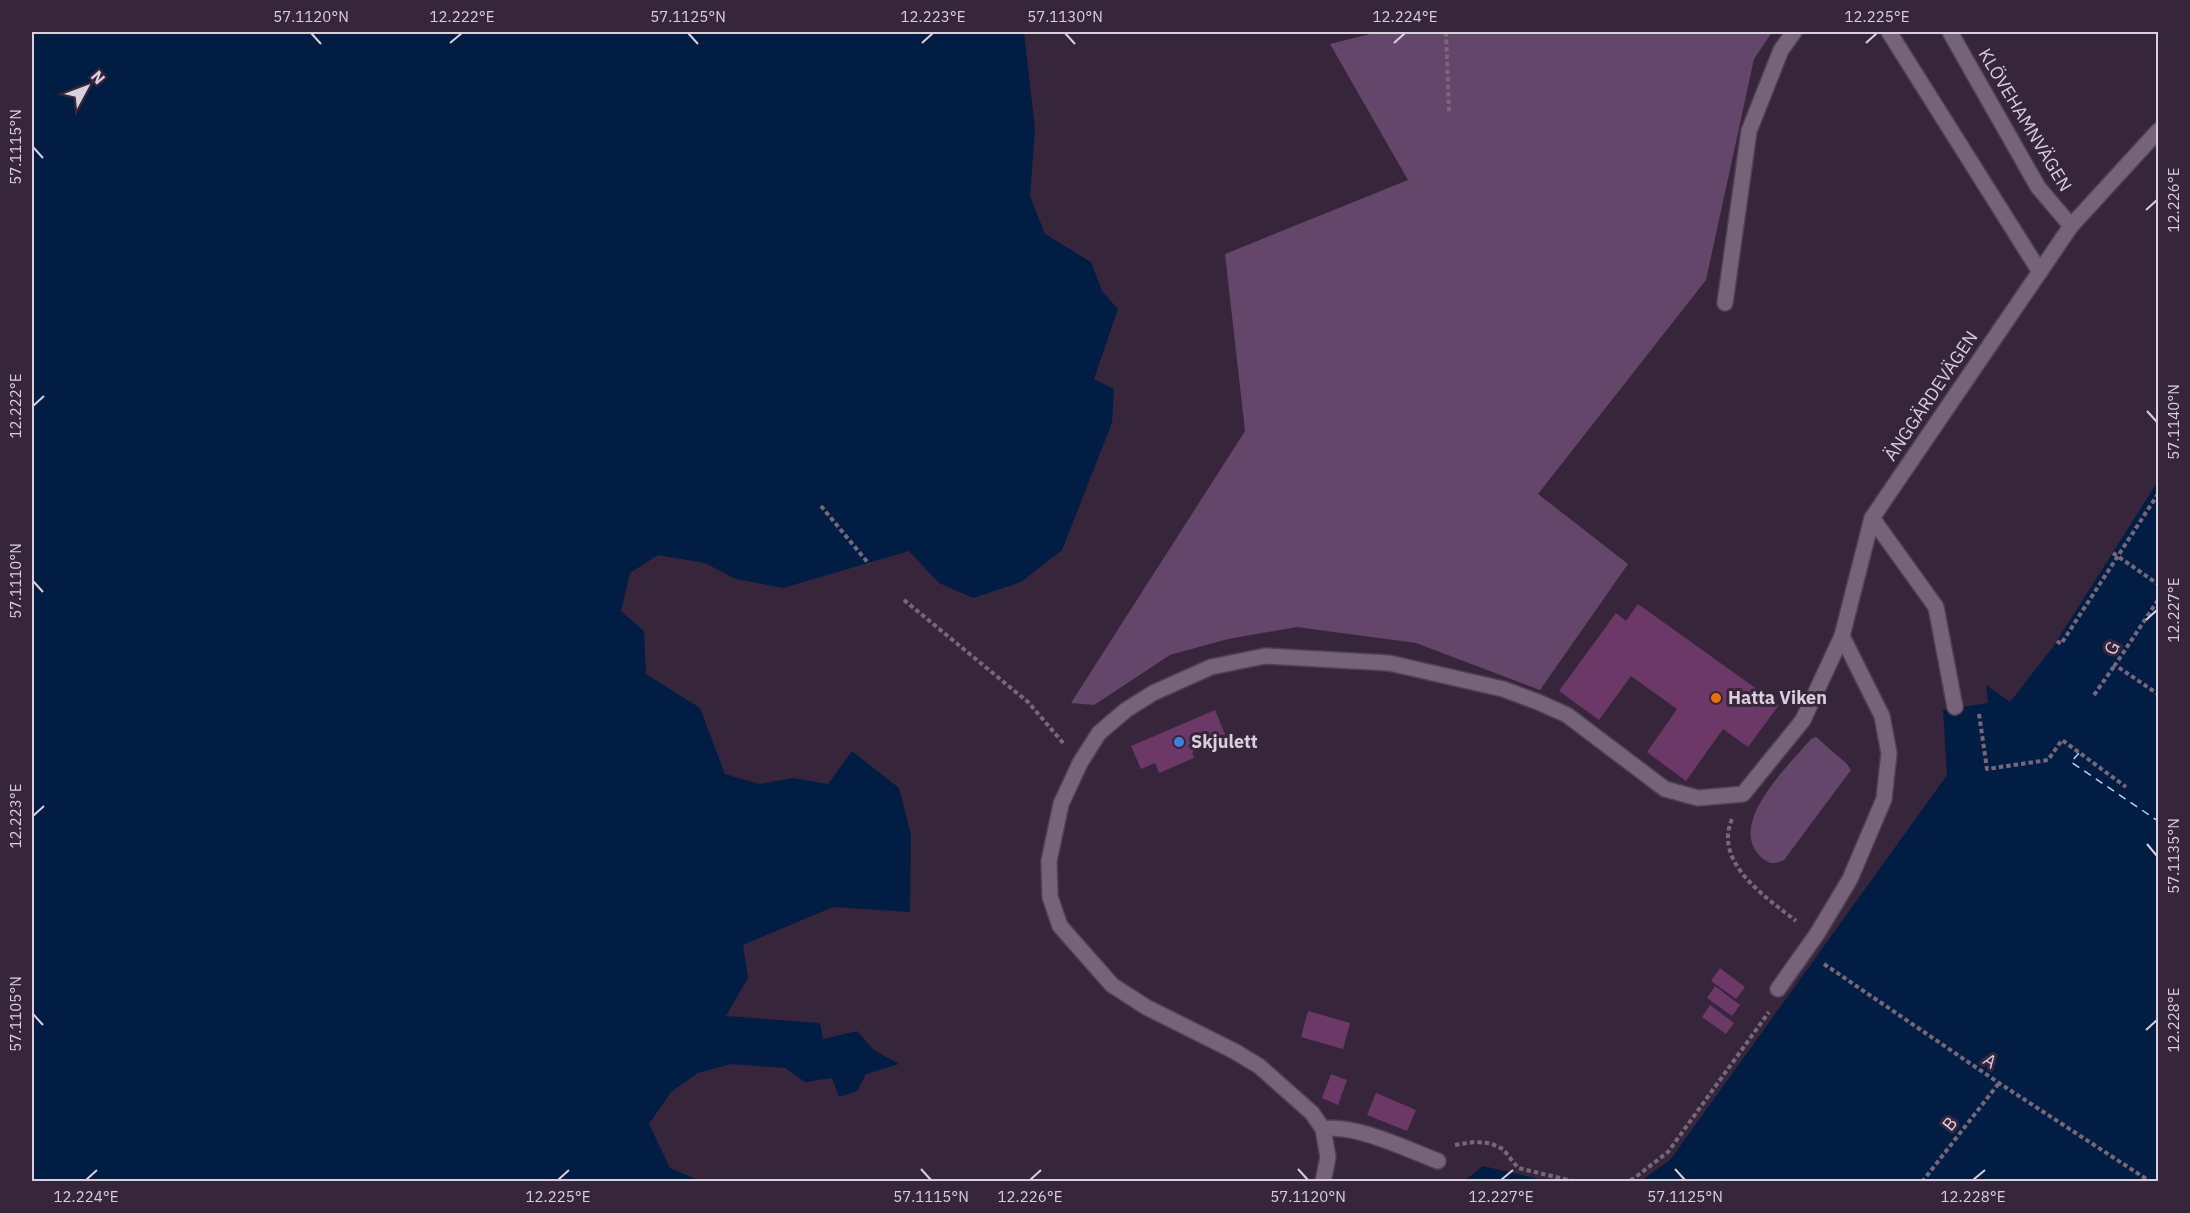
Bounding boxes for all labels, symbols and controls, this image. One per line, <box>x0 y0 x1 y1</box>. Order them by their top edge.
text: 57.1120°N <box>273 7 349 26</box>
text: 12.222°E <box>430 7 494 26</box>
text: 57.1125°N <box>650 7 726 26</box>
text: 12.223°E <box>901 7 965 26</box>
text: 57.1130°N <box>1027 7 1103 26</box>
text: 12.224°E <box>1373 7 1437 26</box>
text: 12.225°E <box>1845 7 1909 26</box>
street label: KLÖVEHAMNVÄGEN <box>1974 44 2077 195</box>
north arrow <box>57 57 117 117</box>
text: N <box>87 66 110 88</box>
text: 57.1115°N <box>6 109 25 185</box>
text: 12.226°E <box>2164 168 2183 232</box>
street label: ÄNGGÄRDEVÄGEN <box>1879 326 1983 465</box>
text: 12.222°E <box>6 374 25 438</box>
text: 57.1140°N <box>2164 384 2183 460</box>
text: 57.1110°N <box>6 543 25 619</box>
text: 12.227°E <box>2164 578 2183 642</box>
street label: G <box>2098 637 2125 659</box>
place label: Hatta Viken <box>1728 686 1827 709</box>
marker: Hatta Viken <box>1709 691 1723 705</box>
place label: Skjulett <box>1191 730 1258 753</box>
marker: Skjulett <box>1172 735 1186 749</box>
text: 12.223°E <box>6 784 25 848</box>
text: 57.1135°N <box>2164 818 2183 894</box>
text: 57.1105°N <box>6 976 25 1052</box>
text: 12.228°E <box>2164 988 2183 1052</box>
street label: A <box>1979 1048 2002 1074</box>
street label: B <box>1937 1112 1962 1135</box>
text: 12.224°E <box>54 1187 118 1206</box>
text: 12.225°E <box>526 1187 590 1206</box>
text: 57.1115°N <box>893 1187 969 1206</box>
text: 12.226°E <box>998 1187 1062 1206</box>
text: 57.1120°N <box>1270 1187 1346 1206</box>
text: 12.227°E <box>1469 1187 1533 1206</box>
text: 57.1125°N <box>1647 1187 1723 1206</box>
text: 12.228°E <box>1941 1187 2005 1206</box>

